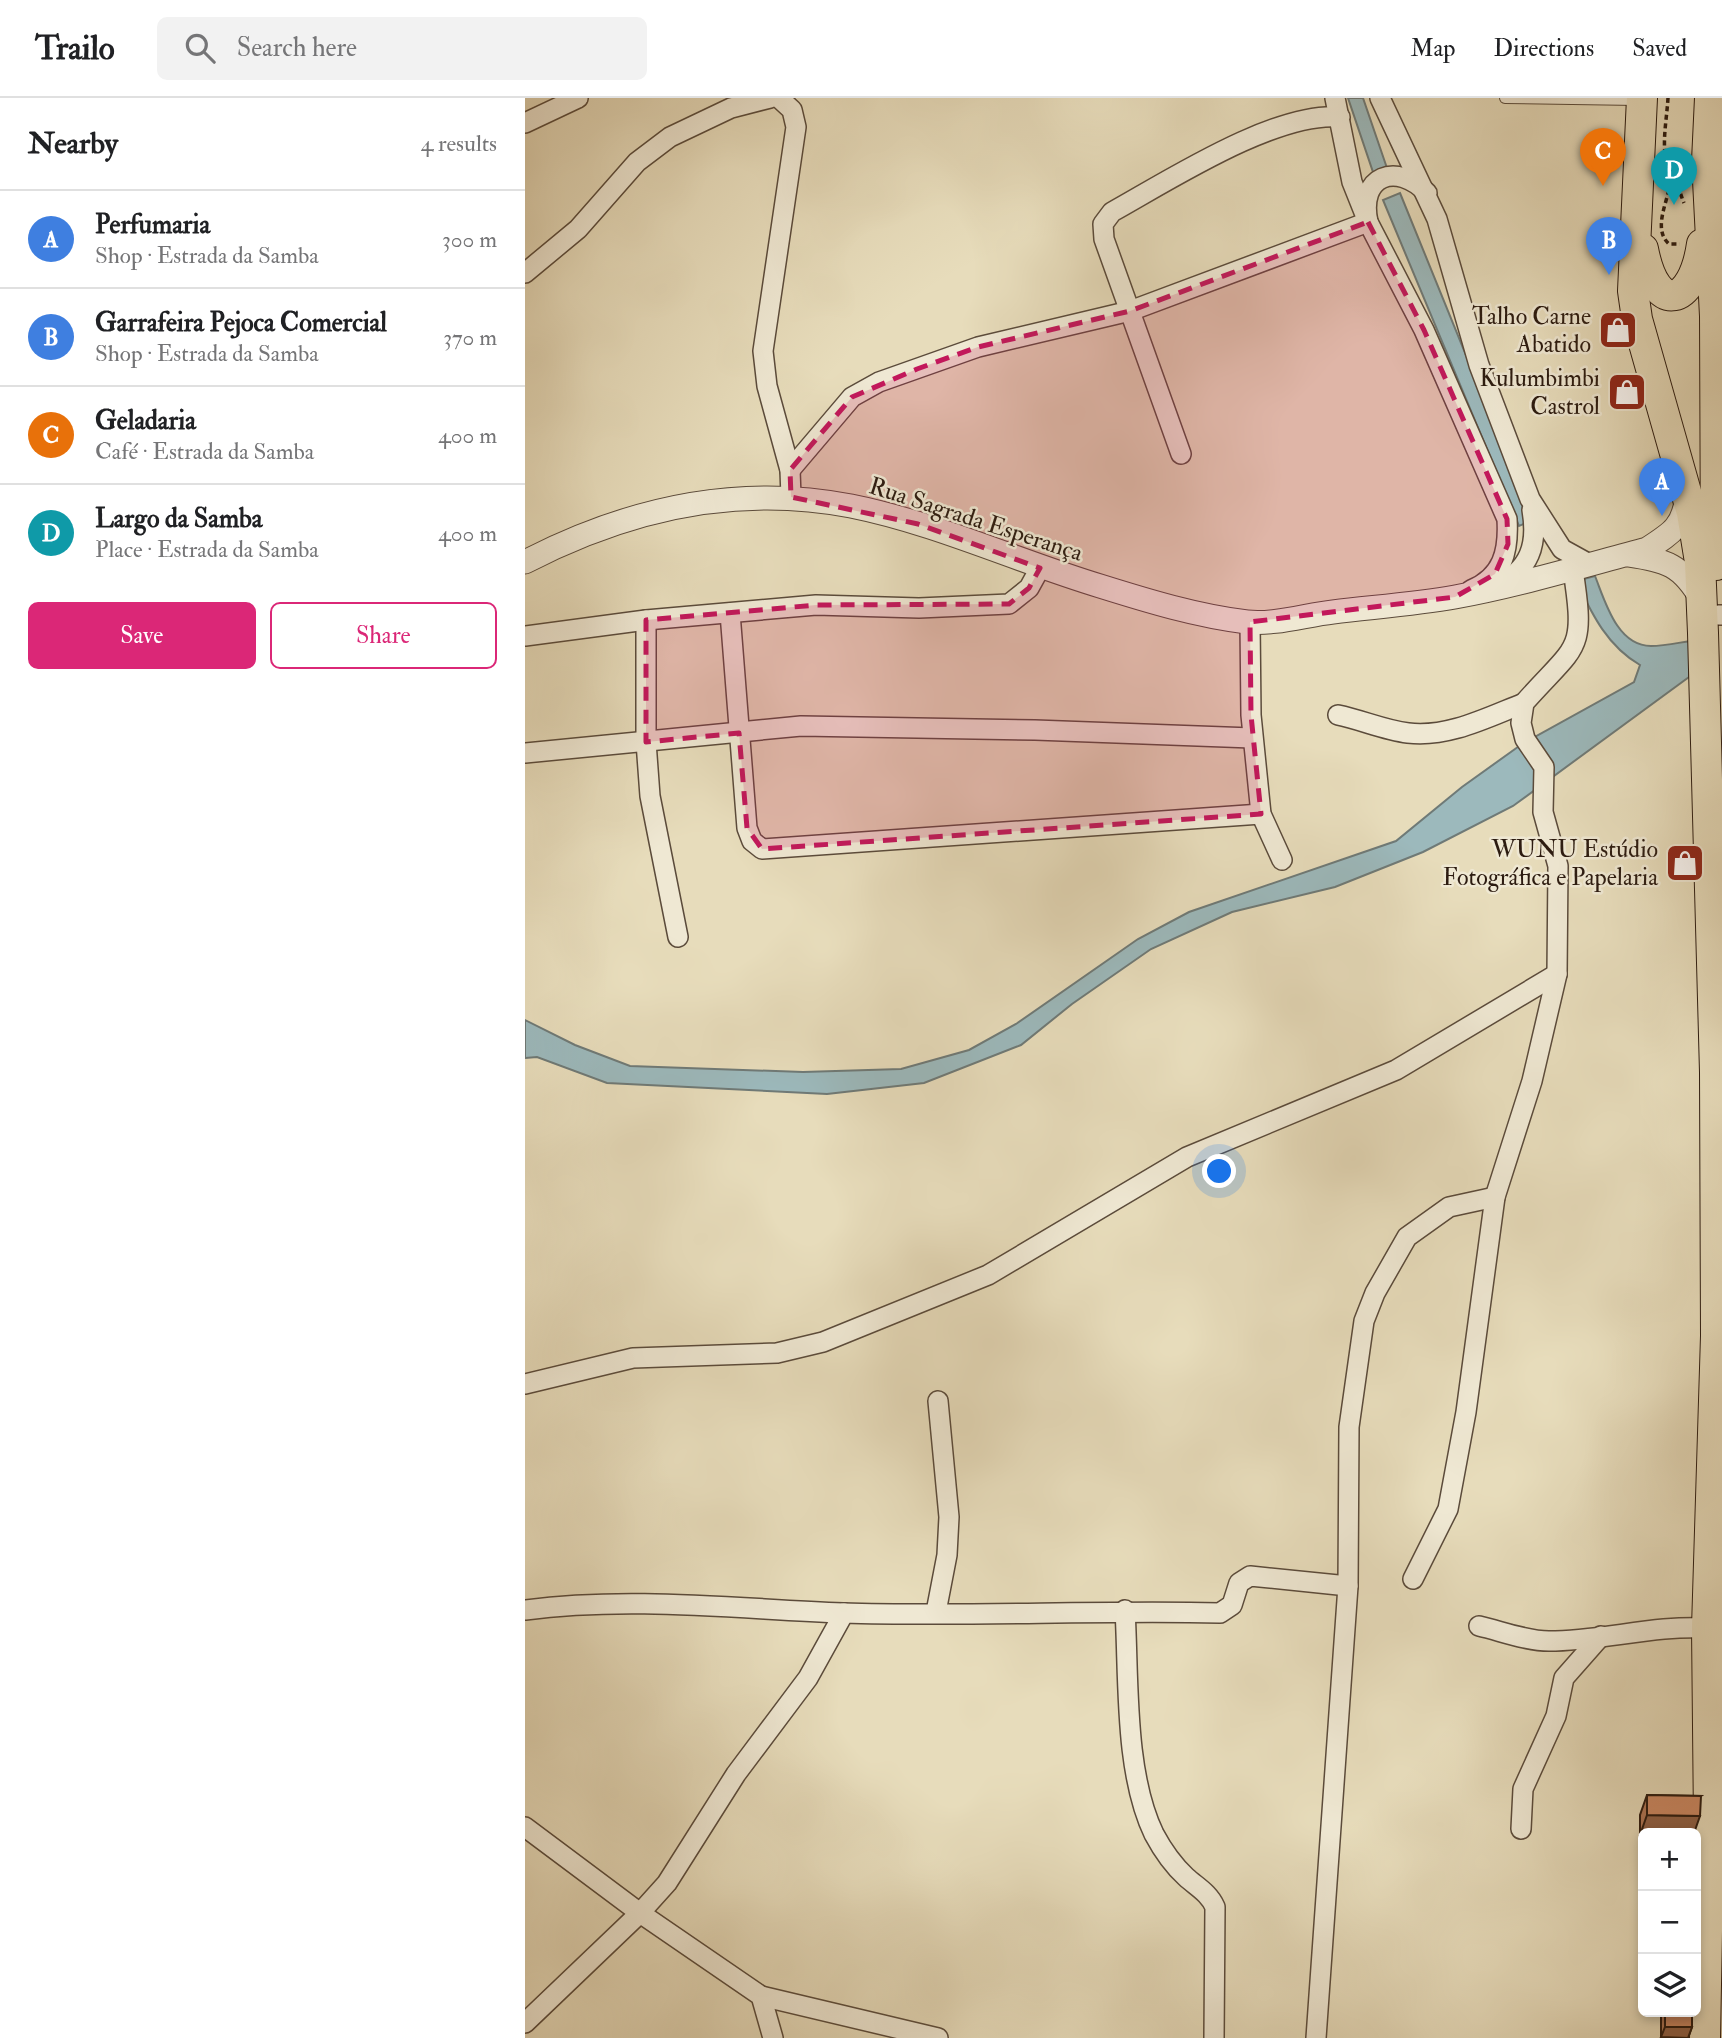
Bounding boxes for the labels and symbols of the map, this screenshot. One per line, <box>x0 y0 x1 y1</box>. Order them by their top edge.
pin: C <box>1580 128 1626 186</box>
pin: D <box>1651 147 1697 205</box>
pin: B <box>1586 217 1632 275</box>
place label: Talho Carne Abatido <box>1472 301 1591 360</box>
shop icon: Talho Carne Abatido <box>1597 309 1639 351</box>
place label: Kulumbimbi Castrol <box>1480 363 1600 422</box>
shop icon: Kulumbimbi Castrol <box>1606 371 1648 413</box>
pin: A <box>1639 458 1685 516</box>
street label: Rua Sagrada Esperança <box>865 470 1088 569</box>
place label: WUNU Estúdio Fotográfica e Papelaria <box>1443 834 1659 893</box>
shop icon: WUNU Estúdio Fotográfica e Papelaria <box>1664 842 1706 884</box>
your location <box>1202 1154 1236 1188</box>

